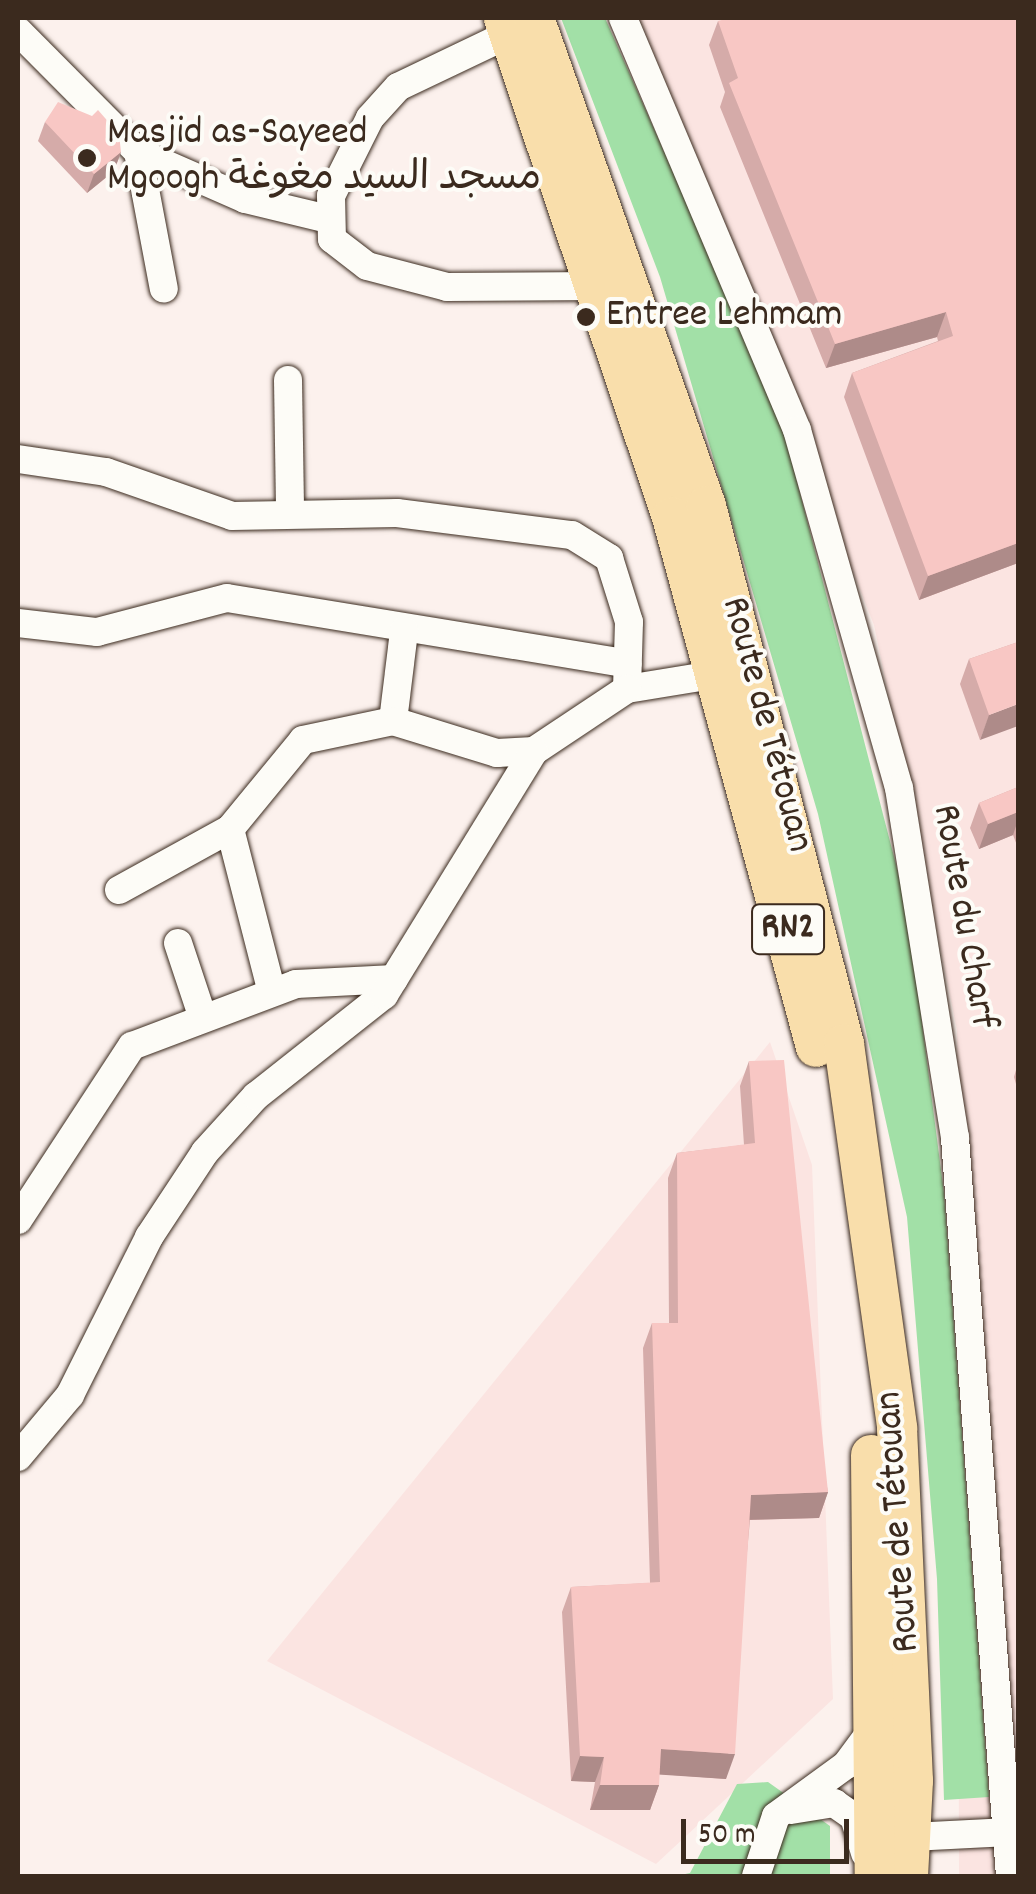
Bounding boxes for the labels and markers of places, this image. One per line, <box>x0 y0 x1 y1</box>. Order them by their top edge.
place label: Masjid as-Sayeed Mgoogh مسجد السيد مغوغة <box>107 111 541 205</box>
marker: Masjid as-Sayeed Mgoogh مسجد السيد مغوغة <box>76 147 98 169</box>
place label: Entree Lehmam <box>606 293 843 341</box>
marker: Entree Lehmam <box>575 306 597 328</box>

